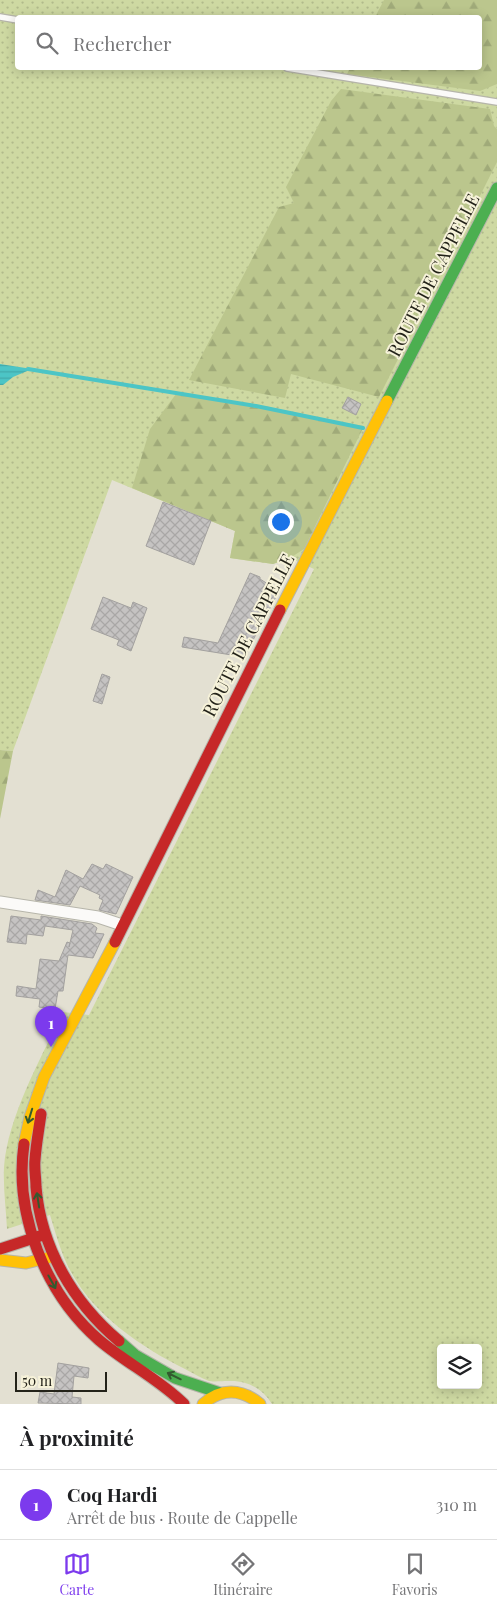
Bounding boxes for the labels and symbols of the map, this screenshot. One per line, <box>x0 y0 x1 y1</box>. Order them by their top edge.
street label: ROUTE DE CAPPELLE <box>382 190 484 360</box>
your location <box>268 509 294 535</box>
street label: ROUTE DE CAPPELLE <box>197 550 299 720</box>
pin: 1 <box>35 1006 67 1047</box>
one-way arrow <box>25 1107 35 1123</box>
one-way arrow <box>32 1192 42 1208</box>
one-way arrow <box>47 1275 57 1290</box>
scale bar <box>15 1369 108 1392</box>
one-way arrow <box>167 1371 182 1381</box>

